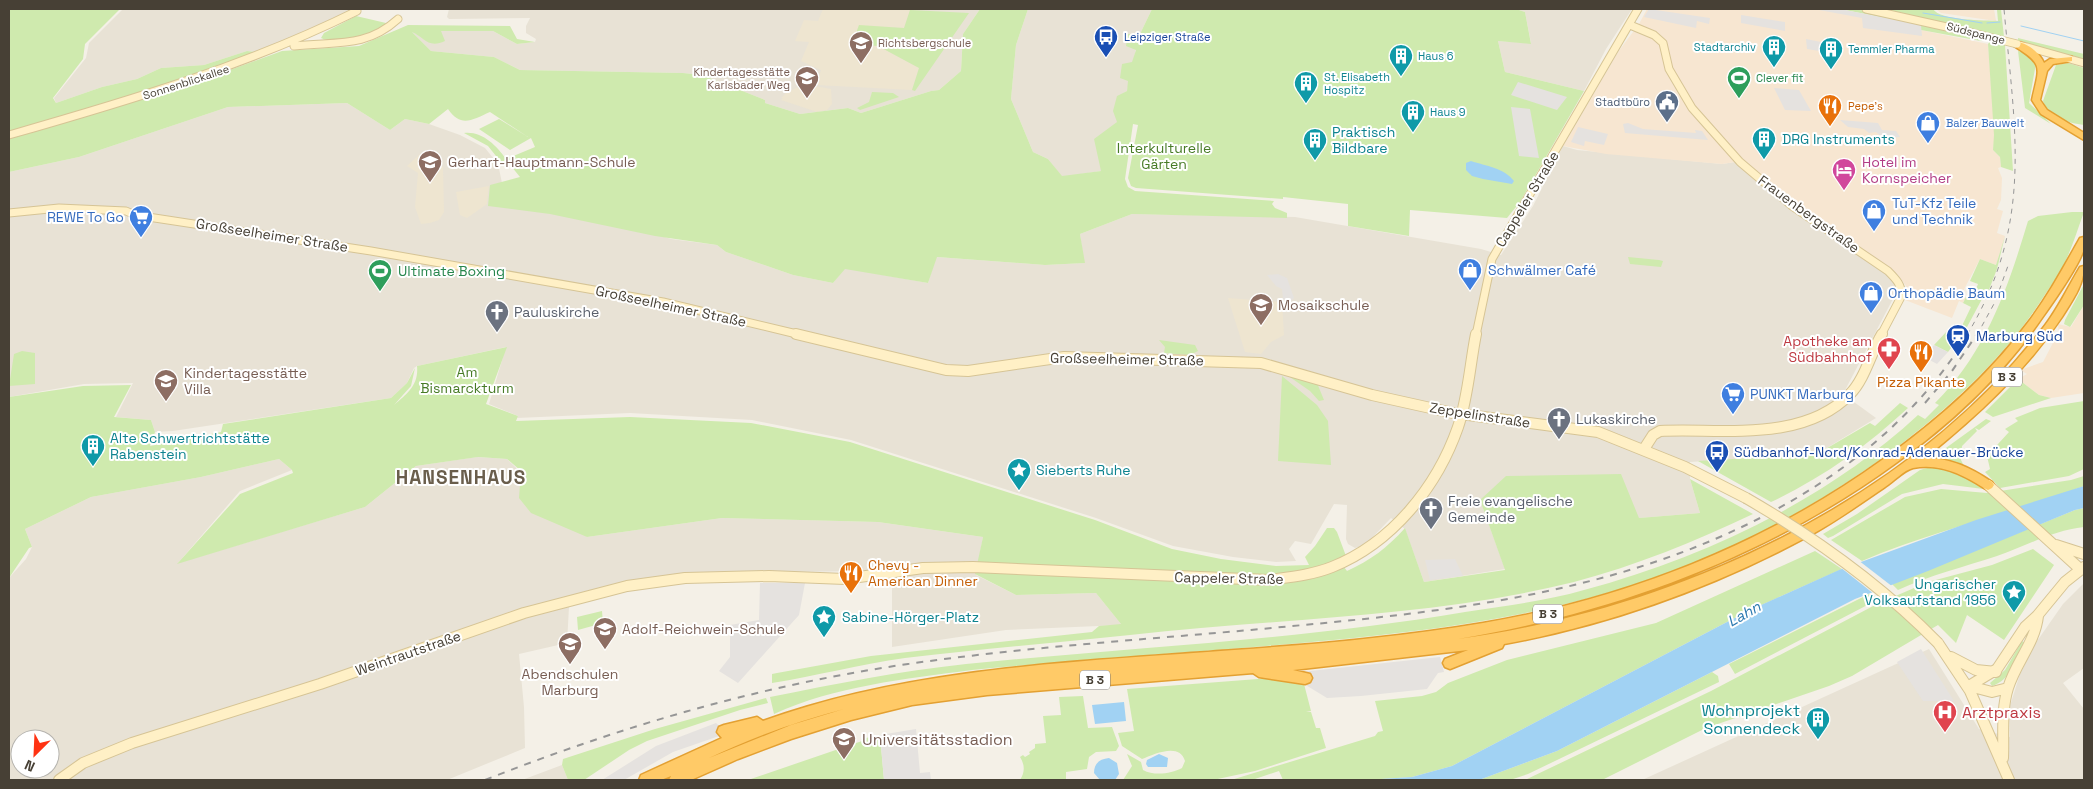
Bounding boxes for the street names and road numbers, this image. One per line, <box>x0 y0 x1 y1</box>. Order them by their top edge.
street label: Südspange <box>1945 19 2007 47</box>
street label: Sonnenblickallee <box>141 61 231 103</box>
street label: Cappeler Straße <box>1491 148 1563 250</box>
street label: Frauenbergstraße <box>1755 171 1863 257</box>
street label: Großseelheimer Straße <box>195 214 349 256</box>
street label: Großseelheimer Straße <box>594 281 748 331</box>
street label: Großseelheimer Straße <box>1050 349 1204 369</box>
road number: B 3 <box>1992 368 2022 387</box>
street label: Zeppelinstraße <box>1428 398 1532 432</box>
street label: Cappeler Straße <box>1174 568 1284 588</box>
road number: B 3 <box>1533 604 1563 624</box>
street label: Weintrautstraße <box>353 627 463 679</box>
road number: B 3 <box>1080 670 1110 690</box>

